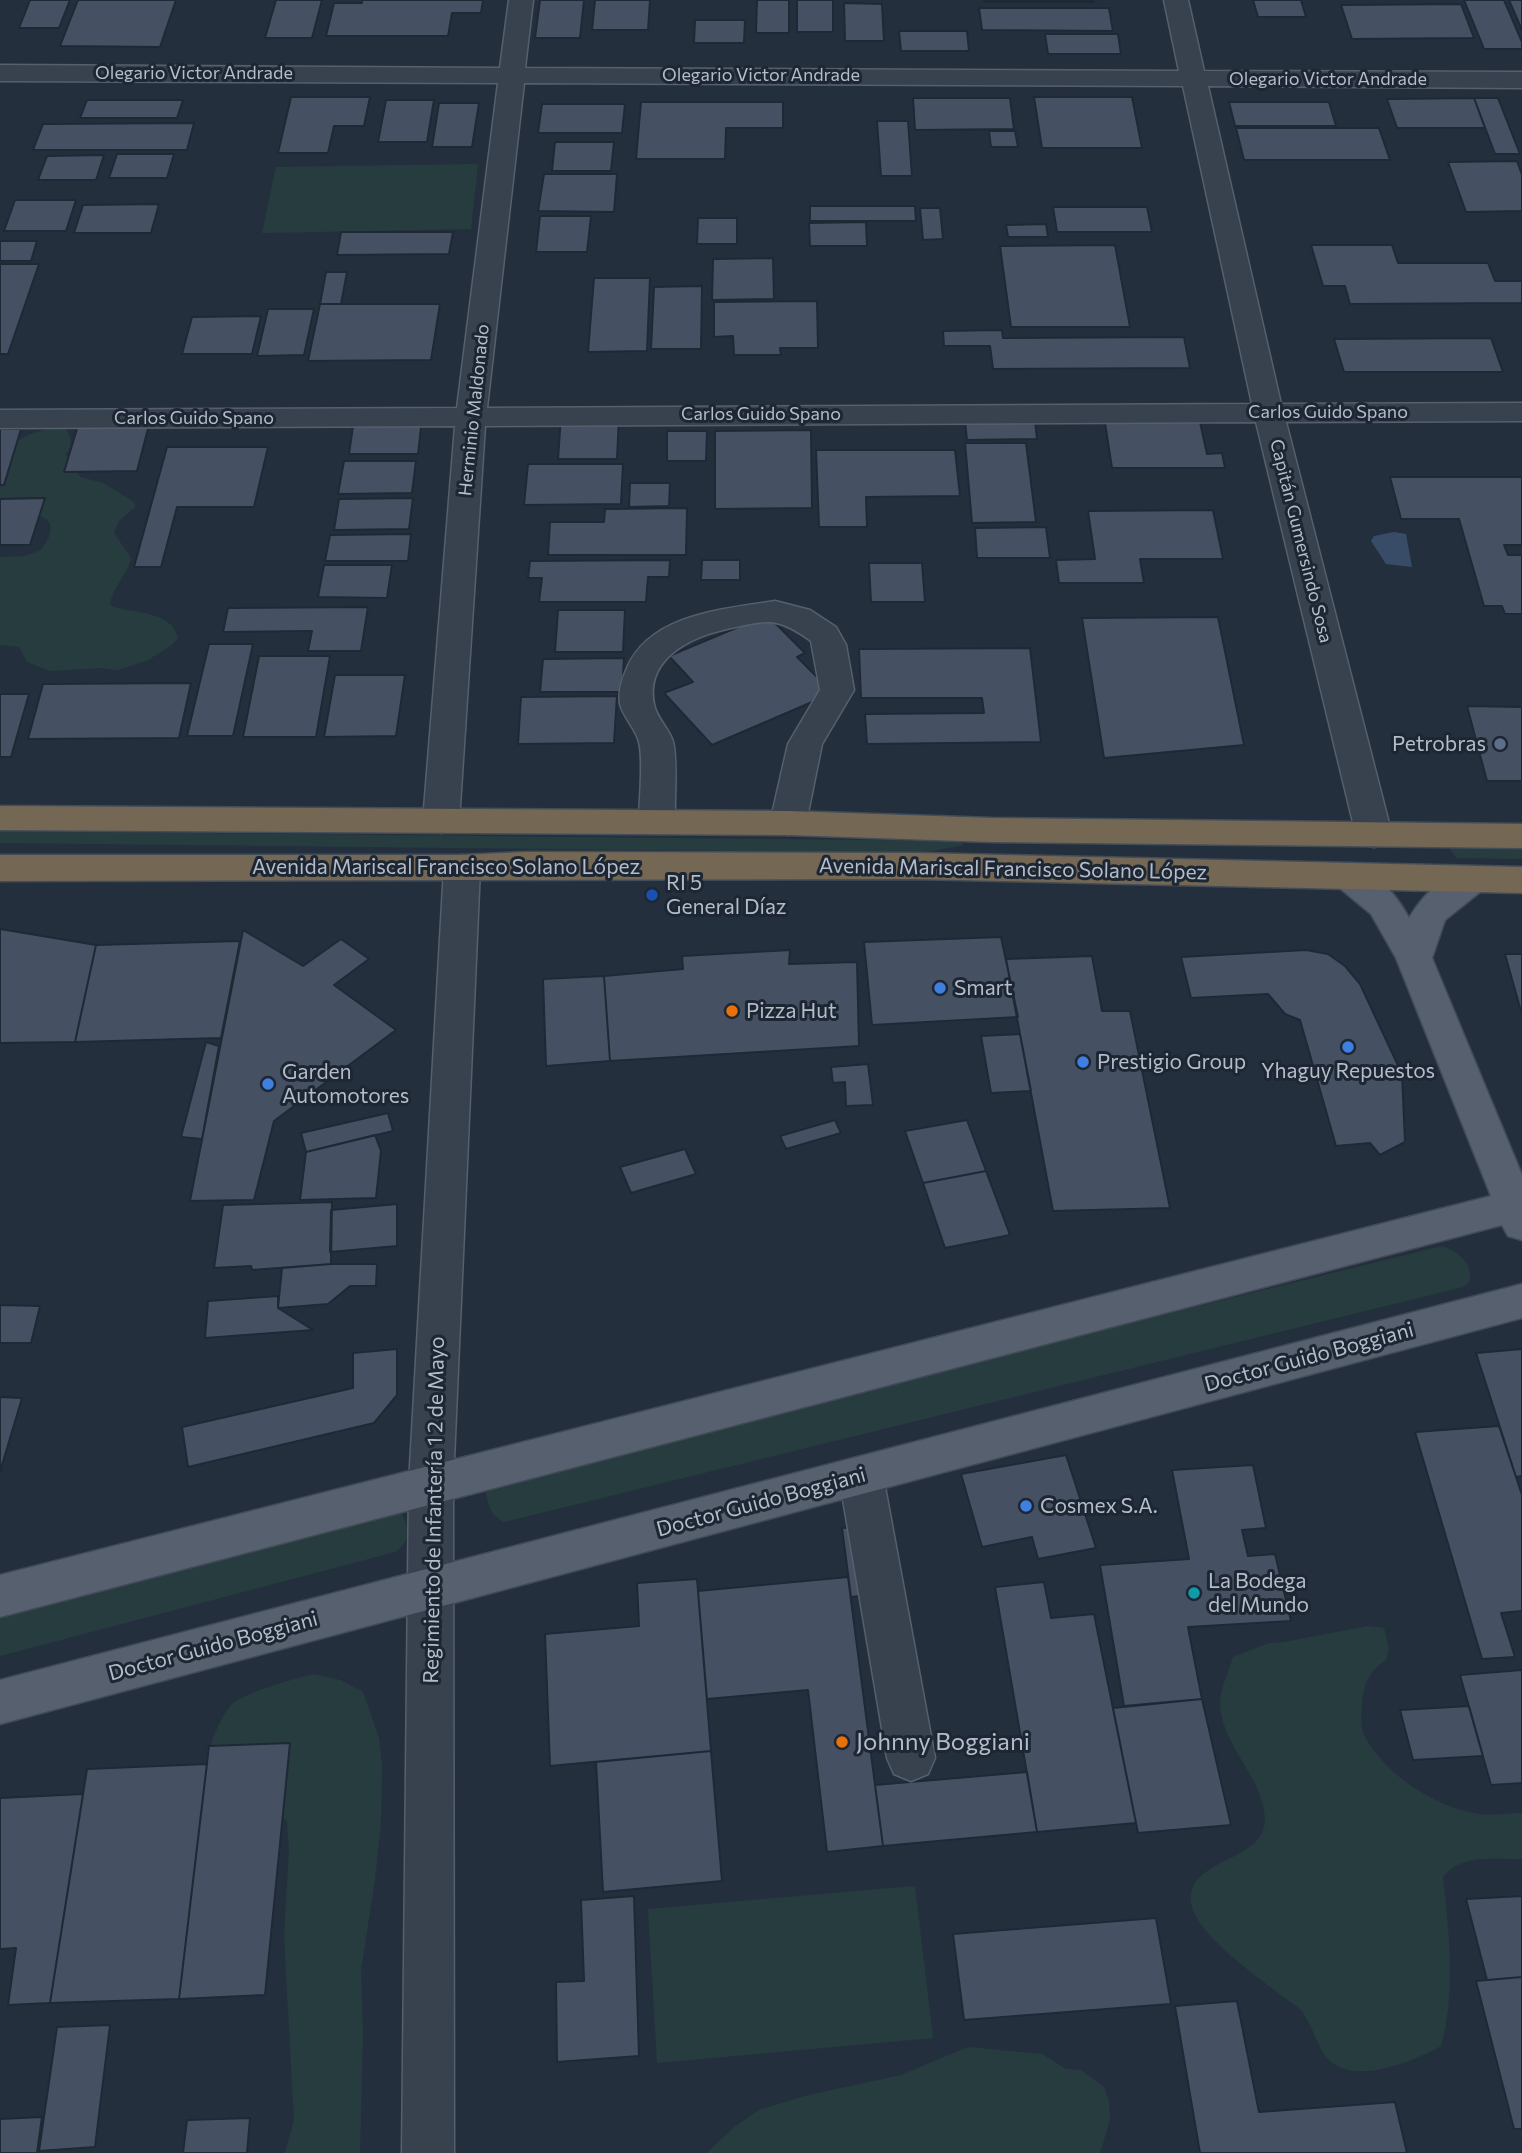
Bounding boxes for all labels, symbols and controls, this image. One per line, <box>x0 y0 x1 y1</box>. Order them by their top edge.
street label: Olegario Victor Andrade <box>95 62 293 84</box>
street label: Olegario Victor Andrade <box>662 64 860 86</box>
street label: Olegario Victor Andrade <box>1229 68 1427 90</box>
street label: Herminio Maldonado <box>454 323 494 497</box>
street label: Carlos Guido Spano <box>1248 401 1408 423</box>
street label: Carlos Guido Spano <box>681 403 841 425</box>
street label: Carlos Guido Spano <box>114 407 274 429</box>
street label: Capitán Gumersindo Sosa <box>1265 437 1337 645</box>
place label: Petrobras <box>1392 731 1486 757</box>
marker: Petrobras <box>1492 736 1508 752</box>
street label: Avenida Mariscal Francisco Solano López <box>819 853 1207 885</box>
street label: Avenida Mariscal Francisco Solano López <box>252 854 640 880</box>
place label: RI 5 General Díaz <box>666 870 786 920</box>
marker: RI 5 General Díaz <box>644 887 660 903</box>
place label: Smart <box>954 975 1013 1001</box>
marker: Smart <box>932 980 948 996</box>
place label: Pizza Hut <box>746 998 837 1024</box>
marker: Pizza Hut <box>724 1003 740 1019</box>
marker: Yhaguy Repuestos <box>1340 1039 1356 1055</box>
place label: Prestigio Group <box>1097 1049 1246 1075</box>
marker: Prestigio Group <box>1075 1054 1091 1070</box>
place label: Yhaguy Repuestos <box>1261 1058 1435 1084</box>
place label: Garden Automotores <box>282 1059 409 1109</box>
marker: Garden Automotores <box>260 1076 276 1092</box>
street label: Doctor Guido Boggiani <box>1202 1317 1416 1397</box>
street label: Regimiento de Infantería 1 2 de Mayo <box>418 1336 450 1684</box>
street label: Doctor Guido Boggiani <box>654 1462 868 1542</box>
place label: Cosmex S.A. <box>1040 1493 1158 1519</box>
marker: Cosmex S.A. <box>1018 1498 1034 1514</box>
place label: La Bodega del Mundo <box>1208 1568 1309 1618</box>
marker: La Bodega del Mundo <box>1186 1585 1202 1601</box>
street label: Doctor Guido Boggiani <box>106 1606 320 1686</box>
place label: Johnny Boggiani <box>856 1728 1030 1756</box>
marker: Johnny Boggiani <box>834 1734 850 1750</box>

